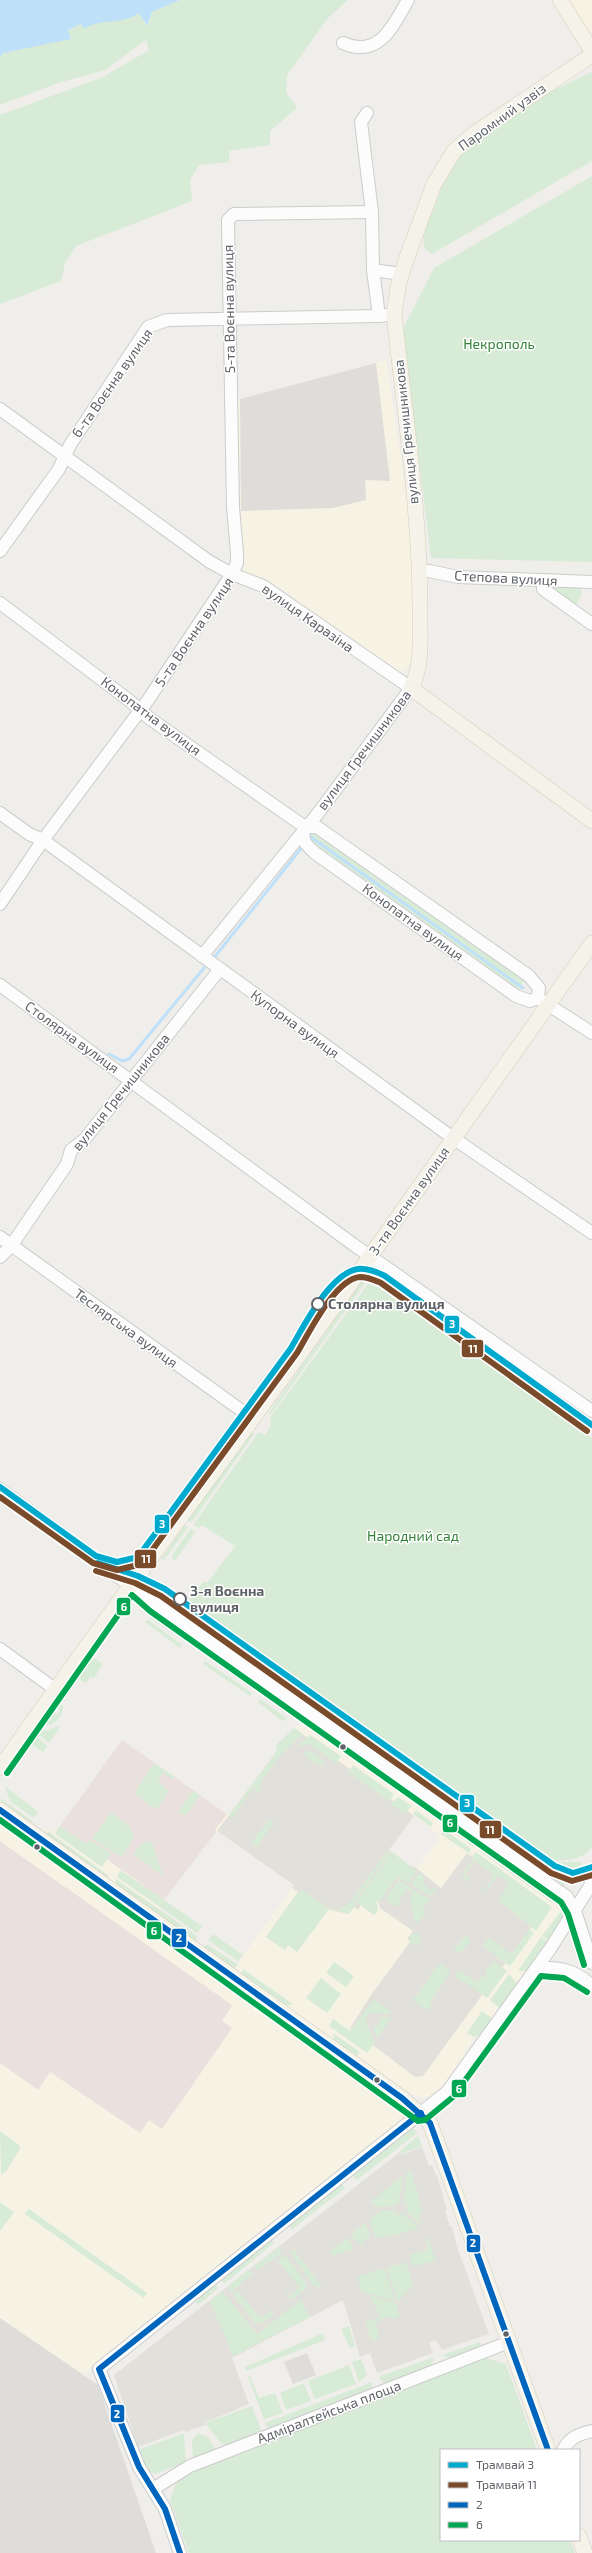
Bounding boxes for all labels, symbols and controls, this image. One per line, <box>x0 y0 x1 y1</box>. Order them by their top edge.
street label: Паромний узвіз <box>455 79 549 154</box>
street label: 5-та Воєнна вулиця <box>219 245 238 373</box>
street label: 6-та Воєнна вулиця <box>68 325 156 440</box>
park label: Некрополь <box>463 335 535 352</box>
street label: вулиця Гречишникова <box>389 359 422 505</box>
street label: Степова вулиця <box>454 566 558 589</box>
street label: 5-та Воєнна вулиця <box>151 574 237 690</box>
street label: вулиця Каразіна <box>259 580 357 656</box>
street label: Конопатна вулиця <box>98 672 205 759</box>
street label: вулиця Гречишникова <box>313 686 414 813</box>
street label: Конопатна вулиця <box>359 879 467 964</box>
street label: Купорна вулиця <box>248 986 343 1061</box>
street label: Столярна вулиця <box>22 997 123 1076</box>
street label: вулиця Гречишникова <box>68 1030 173 1154</box>
street label: 3-тя Воєнна вулиця <box>365 1143 452 1258</box>
street label: Теслярська вулиця <box>71 1284 181 1371</box>
place label: Столярна вулиця <box>328 1295 445 1312</box>
marker: Столярна вулиця <box>311 1297 325 1311</box>
line badge: 3 <box>444 1315 460 1334</box>
text: 3 <box>449 1317 455 1330</box>
line badge: 11 <box>461 1339 484 1358</box>
text: 11 <box>468 1342 478 1355</box>
line badge: 3 <box>154 1514 170 1534</box>
text: 3 <box>159 1517 165 1530</box>
park label: Народний сад <box>367 1527 459 1544</box>
line badge: 11 <box>134 1549 157 1569</box>
text: 11 <box>141 1552 151 1565</box>
place label: 3-я Воєнна вулиця <box>190 1582 264 1615</box>
marker: 3-я Воєнна вулиця <box>173 1592 187 1606</box>
line badge: 6 <box>116 1597 131 1616</box>
text: 6 <box>121 1600 128 1613</box>
unlabelled marker <box>338 1742 348 1752</box>
line badge: 3 <box>459 1794 475 1813</box>
text: 3 <box>464 1796 470 1809</box>
line badge: 6 <box>442 1814 458 1833</box>
text: 6 <box>447 1816 454 1829</box>
line badge: 11 <box>479 1820 502 1839</box>
text: 11 <box>485 1823 495 1836</box>
unlabelled marker <box>32 1842 42 1852</box>
line badge: 6 <box>146 1921 162 1940</box>
text: 6 <box>151 1924 158 1937</box>
line badge: 2 <box>171 1928 187 1948</box>
text: 2 <box>176 1931 182 1944</box>
unlabelled marker <box>372 2075 382 2085</box>
line badge: 6 <box>451 2079 467 2098</box>
text: 6 <box>456 2082 463 2095</box>
line badge: 2 <box>466 2234 481 2253</box>
text: 2 <box>470 2236 476 2249</box>
unlabelled marker <box>501 2329 511 2339</box>
street label: Адміралтейська площа <box>254 2376 403 2447</box>
line badge: 2 <box>110 2404 125 2423</box>
text: 2 <box>114 2407 120 2420</box>
legend <box>440 2449 580 2541</box>
text: Трамвай 3 <box>476 2457 534 2471</box>
text: Трамвай 11 <box>476 2477 537 2491</box>
text: 2 <box>476 2497 483 2511</box>
text: 6 <box>476 2517 483 2531</box>

